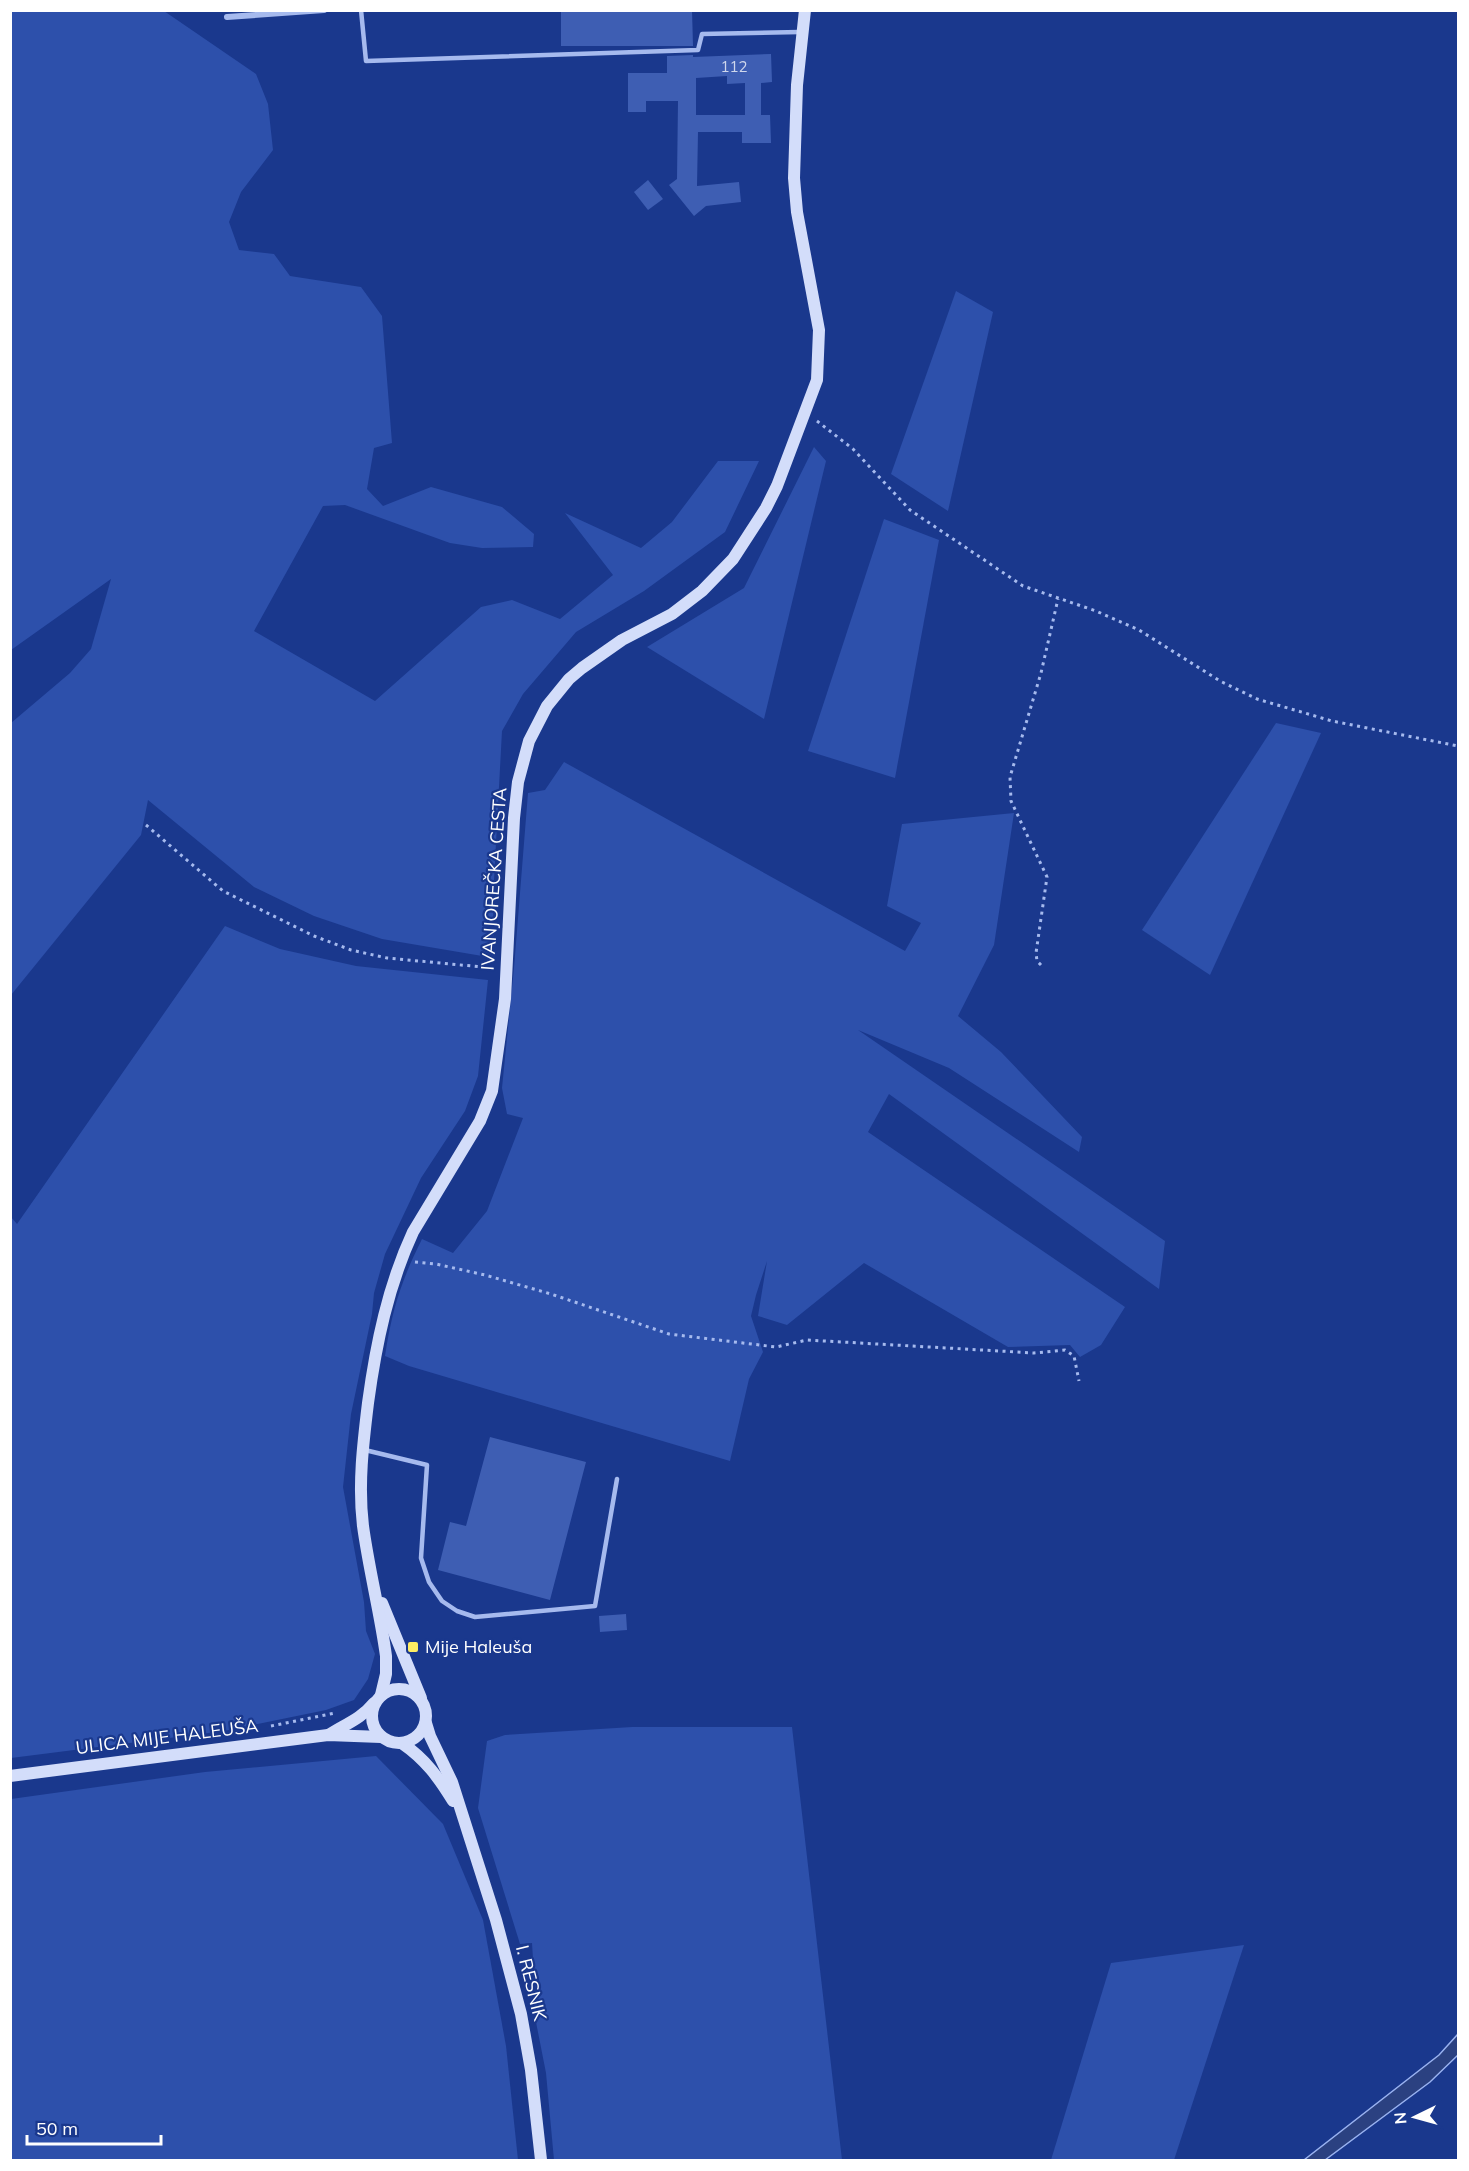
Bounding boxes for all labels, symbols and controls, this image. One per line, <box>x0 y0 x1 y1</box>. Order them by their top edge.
house number: 112 <box>720 57 748 76</box>
street label: IVANJOREČKA CESTA <box>476 787 511 971</box>
place label: Mije Haleuša <box>425 1635 532 1658</box>
marker: Mije Haleuša <box>406 1640 420 1654</box>
street label: ULICA MIJE HALEUŠA <box>74 1714 260 1759</box>
street label: I. RESNIK <box>511 1943 552 2024</box>
north arrow <box>1385 2087 1445 2147</box>
scale bar <box>27 2108 160 2146</box>
text: N <box>1390 2111 1411 2125</box>
text: 50 m <box>36 2117 78 2140</box>

